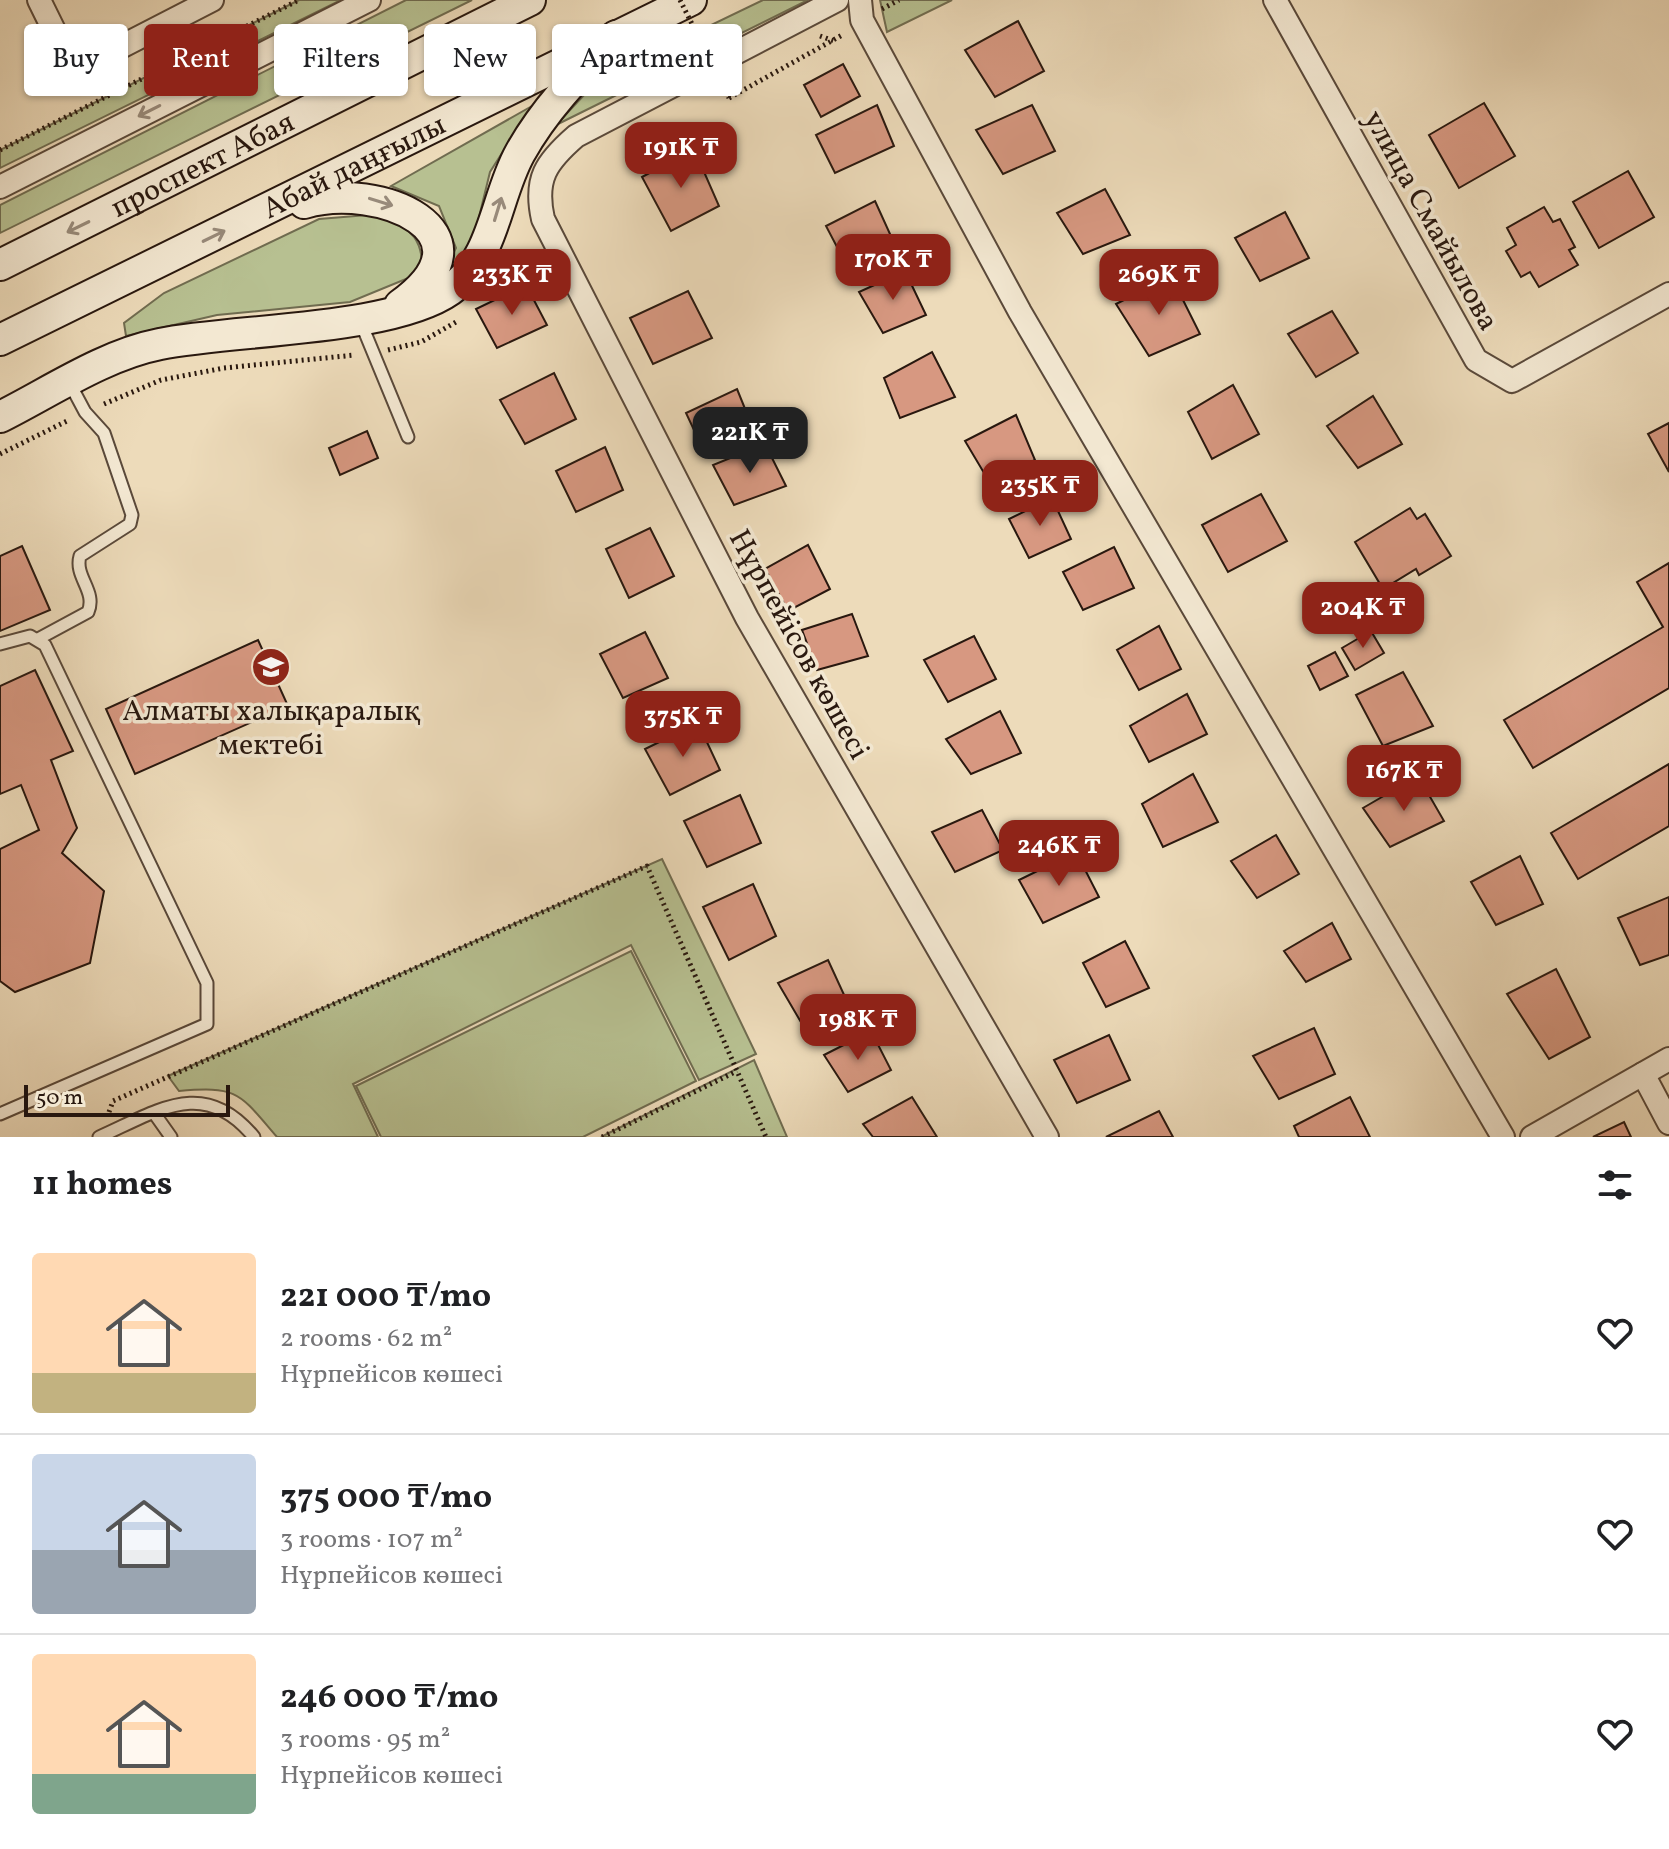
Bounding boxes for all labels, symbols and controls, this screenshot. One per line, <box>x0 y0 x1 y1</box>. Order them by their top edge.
chip: Buy <box>24 24 128 96</box>
chip: Rent <box>144 24 258 96</box>
chip: Filters <box>274 24 408 96</box>
chip: New <box>424 24 536 96</box>
chip: Apartment <box>552 24 742 96</box>
street label: проспект Абая <box>104 102 302 229</box>
street label: улица Смайылова <box>1352 103 1508 339</box>
one-way arrow <box>138 104 162 119</box>
street label: Абай даңғылы <box>256 105 453 231</box>
pin: 191K ₸ <box>616 122 746 190</box>
text: 191K ₸ <box>643 130 719 166</box>
one-way arrow <box>367 195 393 210</box>
one-way arrow <box>491 197 506 223</box>
one-way arrow <box>66 220 90 235</box>
one-way arrow <box>202 228 226 244</box>
pin: 170K ₸ <box>828 234 958 302</box>
text: 170K ₸ <box>853 242 933 278</box>
pin: 233K ₸ <box>447 249 577 317</box>
pin: 269K ₸ <box>1094 249 1224 317</box>
text: 233K ₸ <box>472 257 552 293</box>
text: 269K ₸ <box>1117 257 1201 293</box>
pin: 221K ₸ <box>685 407 815 475</box>
text: 221K ₸ <box>711 415 789 451</box>
pin: 235K ₸ <box>975 460 1105 528</box>
text: 235K ₸ <box>1000 468 1080 504</box>
street label: Нұрпейісов көшесі <box>717 522 879 768</box>
pin: 204K ₸ <box>1298 582 1428 650</box>
text: 204K ₸ <box>1320 590 1406 626</box>
school or university icon: Алматы халықаралық мектебі <box>250 646 292 688</box>
place label: Алматы халықаралық мектебі <box>122 691 421 767</box>
pin: 375K ₸ <box>618 691 748 759</box>
text: 375K ₸ <box>643 699 723 735</box>
pin: 167K ₸ <box>1339 745 1469 813</box>
text: 167K ₸ <box>1365 753 1443 789</box>
pin: 246K ₸ <box>994 820 1124 888</box>
text: 246K ₸ <box>1017 828 1101 864</box>
pin: 198K ₸ <box>793 994 923 1062</box>
text: 198K ₸ <box>818 1002 898 1038</box>
scale bar <box>24 1081 230 1117</box>
text: 50 m <box>36 1083 83 1114</box>
text: 11 homes <box>32 1162 172 1209</box>
icon: filters <box>1593 1163 1637 1207</box>
text: 221 000 ₸/mo <box>280 1274 491 1321</box>
icon: home <box>96 1285 192 1381</box>
icon: heart <box>1593 1311 1637 1355</box>
text: 2 rooms · 62 m² <box>280 1321 452 1357</box>
text: Нұрпейісов көшесі <box>280 1357 503 1393</box>
text: 375 000 ₸/mo <box>280 1475 492 1522</box>
icon: home <box>96 1486 192 1582</box>
icon: heart <box>1593 1512 1637 1556</box>
text: 3 rooms · 107 m² <box>280 1522 463 1558</box>
text: Нұрпейісов көшесі <box>280 1558 503 1594</box>
text: 246 000 ₸/mo <box>280 1675 498 1722</box>
icon: home <box>96 1686 192 1782</box>
icon: heart <box>1593 1712 1637 1756</box>
text: 3 rooms · 95 m² <box>280 1722 450 1758</box>
text: Нұрпейісов көшесі <box>280 1758 503 1794</box>

